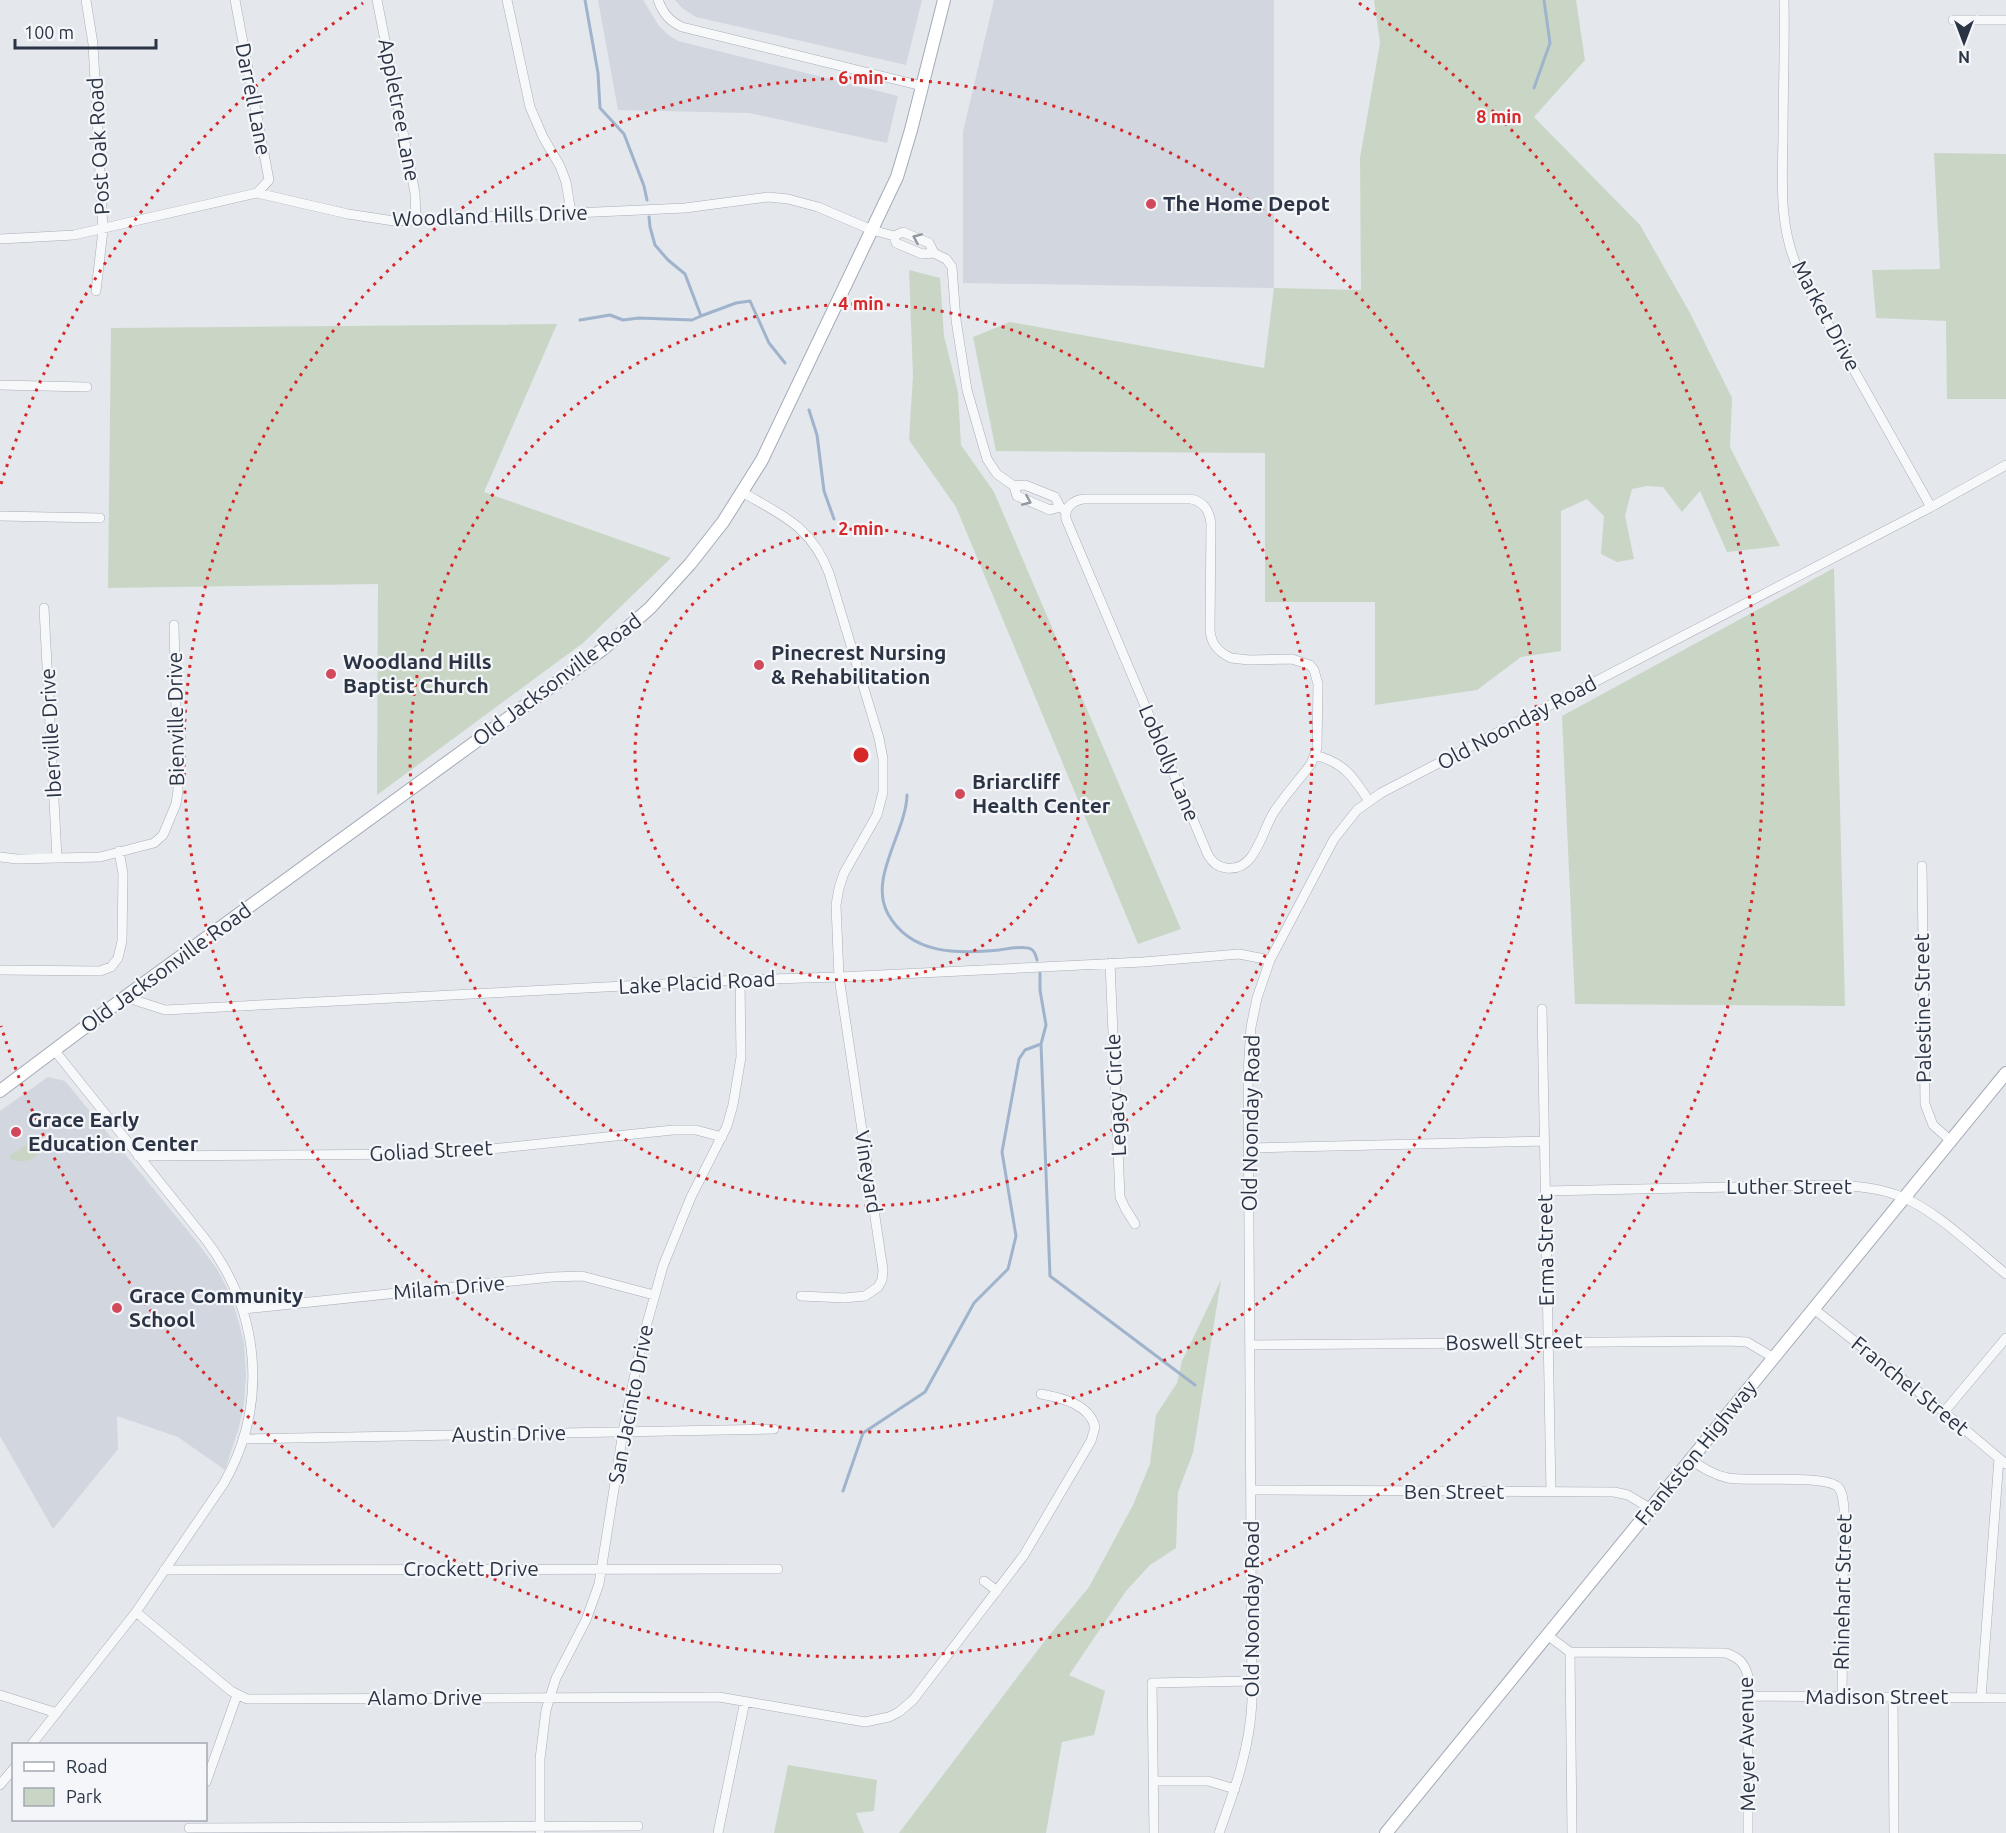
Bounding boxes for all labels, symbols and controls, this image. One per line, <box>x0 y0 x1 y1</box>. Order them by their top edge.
scale bar <box>15 12 156 50</box>
north arrow <box>1934 12 1994 72</box>
text: 100 m <box>24 22 74 42</box>
street label: Appletree Lane <box>374 37 426 183</box>
street label: Darrell Lane <box>231 41 277 157</box>
text: N <box>1958 48 1970 66</box>
text: 6 min <box>838 67 884 87</box>
street label: Post Oak Road <box>82 77 114 215</box>
text: 8 min <box>1476 106 1522 126</box>
place label: The Home Depot <box>1163 191 1330 215</box>
marker: The Home Depot <box>1144 197 1158 211</box>
street label: Woodland Hills Drive <box>392 200 588 230</box>
one-way arrow <box>912 233 923 245</box>
street label: Market Drive <box>1788 256 1866 375</box>
text: 4 min <box>838 293 884 313</box>
one-way arrow <box>1021 494 1032 506</box>
text: 2 min <box>838 518 884 538</box>
street label: Old Jacksonville Road <box>467 608 645 750</box>
place label: Pinecrest Nursing & Rehabilitation <box>771 640 946 688</box>
place label: Woodland Hills Baptist Church <box>343 649 492 697</box>
street label: Bienville Drive <box>162 652 188 786</box>
marker: Pinecrest Nursing & Rehabilitation <box>752 658 766 672</box>
street label: Iberville Drive <box>35 667 65 799</box>
marker: Woodland Hills Baptist Church <box>324 667 338 681</box>
street label: Old Noonday Road <box>1433 670 1600 774</box>
street label: Loblolly Lane <box>1135 701 1205 824</box>
centre of rings <box>851 745 871 765</box>
place label: Briarcliff Health Center <box>972 769 1111 817</box>
marker: Briarcliff Health Center <box>953 787 967 801</box>
street label: Old Jacksonville Road <box>75 897 255 1037</box>
street label: Palestine Street <box>1909 933 1935 1083</box>
street label: Lake Placid Road <box>618 966 776 998</box>
street label: Legacy Circle <box>1100 1033 1130 1157</box>
street label: Old Noonday Road <box>1236 1034 1264 1212</box>
place label: Grace Early Education Center <box>28 1107 199 1155</box>
marker: Grace Early Education Center <box>9 1125 23 1139</box>
street label: Vineyard <box>851 1129 887 1215</box>
street label: Goliad Street <box>369 1135 493 1165</box>
street label: Luther Street <box>1726 1174 1852 1198</box>
street label: Erma Street <box>1532 1194 1558 1306</box>
street label: Milam Drive <box>392 1270 506 1304</box>
place label: Grace Community School <box>129 1283 303 1331</box>
marker: Grace Community School <box>110 1301 124 1315</box>
street label: San Jacinto Drive <box>603 1322 657 1485</box>
street label: Boswell Street <box>1445 1328 1583 1354</box>
street label: Franchel Street <box>1847 1331 1974 1440</box>
street label: Frankston Highway <box>1629 1375 1761 1530</box>
street label: Austin Drive <box>452 1420 566 1446</box>
street label: Ben Street <box>1404 1479 1504 1503</box>
street label: Rhinehart Street <box>1829 1514 1855 1670</box>
street label: Old Noonday Road <box>1239 1521 1263 1697</box>
street label: Crockett Drive <box>403 1556 539 1580</box>
street label: Meyer Avenue <box>1733 1676 1759 1812</box>
street label: Madison Street <box>1805 1684 1949 1708</box>
street label: Alamo Drive <box>368 1685 482 1709</box>
legend <box>12 1743 207 1821</box>
text: Road <box>66 1756 108 1776</box>
text: Park <box>66 1786 102 1806</box>

